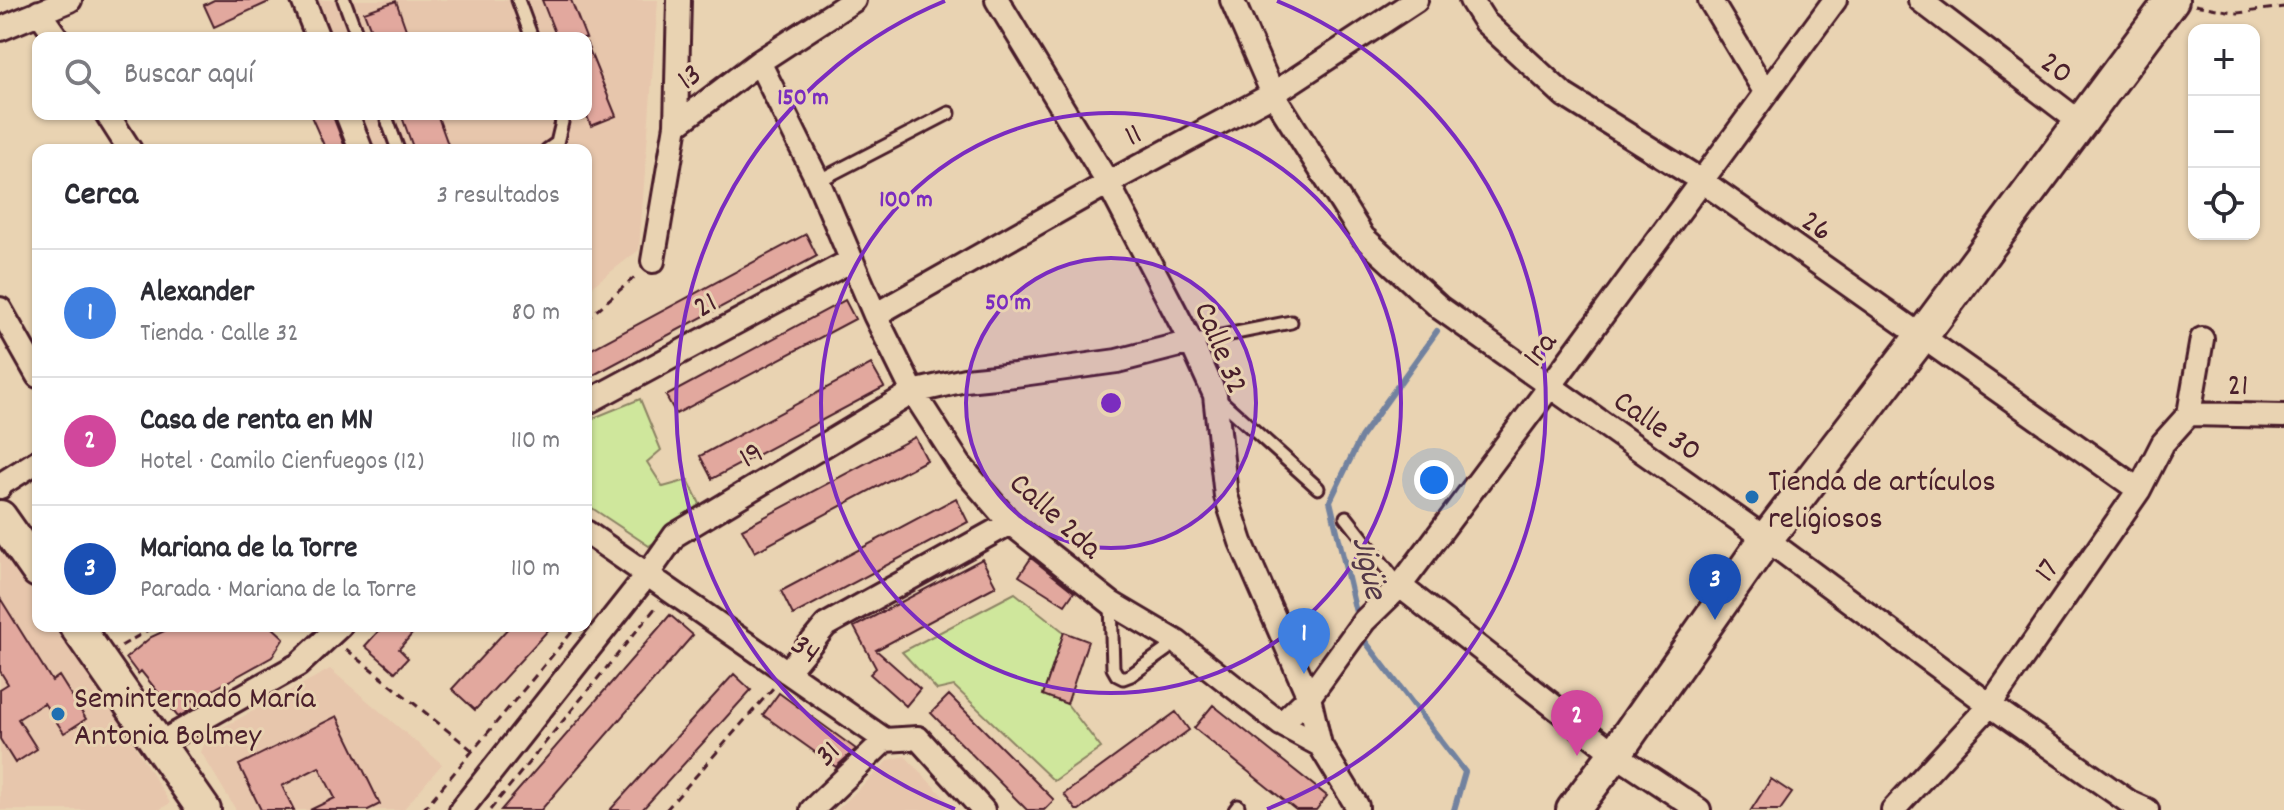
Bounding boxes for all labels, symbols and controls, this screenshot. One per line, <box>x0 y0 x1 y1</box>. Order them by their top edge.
map controls <box>2188 24 2260 240</box>
button: + <box>2188 24 2260 96</box>
search box <box>32 32 592 120</box>
street label: 20 <box>2029 42 2081 98</box>
icon: search <box>60 54 104 98</box>
street label: 13 <box>669 54 713 104</box>
text: Buscar aquí <box>124 55 254 98</box>
text: 150 m <box>777 82 829 116</box>
button: − <box>2188 96 2260 168</box>
street label: 11 <box>1117 114 1151 161</box>
button: locate <box>2188 168 2260 240</box>
text: Cerca <box>64 172 138 221</box>
text: 3 resultados <box>437 178 560 215</box>
text: 100 m <box>879 184 933 218</box>
street label: 26 <box>1790 201 1840 255</box>
text: Alexander <box>140 273 254 316</box>
street label: 21 <box>686 282 726 333</box>
text: 50 m <box>985 287 1031 321</box>
text: 1 <box>87 295 93 332</box>
text: 80 m <box>512 295 560 332</box>
street label: Calle 32 <box>1179 296 1258 402</box>
text: Tienda · Calle 32 <box>140 316 299 353</box>
street label: 1ra <box>1513 323 1571 378</box>
street label: 21 <box>2227 365 2249 411</box>
street label: Calle 30 <box>1602 381 1710 475</box>
centre of rings <box>1097 389 1125 417</box>
text: Casa de renta en MN <box>140 401 373 444</box>
text: 2 <box>84 423 96 460</box>
text: 110 m <box>511 423 560 460</box>
street label: 19 <box>731 432 774 483</box>
text: Hotel · Camilo Cienfuegos (12) <box>140 444 424 481</box>
your location <box>1414 460 1454 500</box>
place label: Tienda de artículos religiosos <box>1768 461 1996 544</box>
street label: Calle 2da <box>997 463 1111 573</box>
marker: Tienda de artículos religiosos <box>1743 488 1761 506</box>
text: Mariana de la Torre <box>140 529 357 572</box>
water label: Jigüe <box>1336 532 1398 606</box>
text: 3 <box>84 551 96 588</box>
text: 110 m <box>511 551 560 588</box>
street label: 17 <box>2025 551 2073 593</box>
pin: 3 <box>1689 554 1741 620</box>
text: Parada · Mariana de la Torre <box>140 572 417 609</box>
pin: 1 <box>1278 608 1330 674</box>
street label: 34 <box>780 624 829 678</box>
place label: Seminternado María Antonia Bolmey <box>74 678 316 761</box>
pin: 2 <box>1551 690 1603 756</box>
marker: Seminternado María Antonia Bolmey <box>49 705 67 723</box>
street label: 31 <box>806 732 853 780</box>

